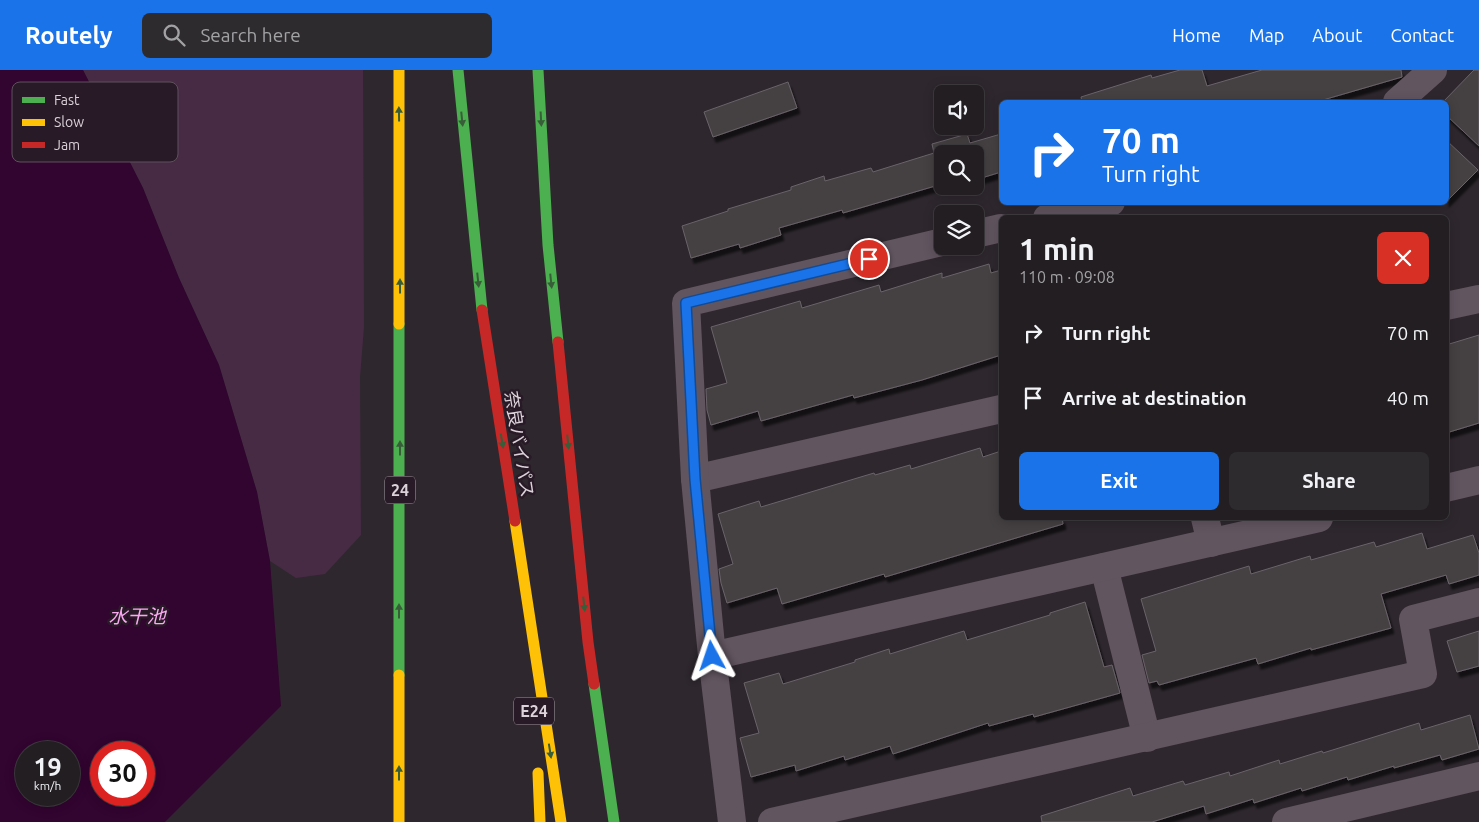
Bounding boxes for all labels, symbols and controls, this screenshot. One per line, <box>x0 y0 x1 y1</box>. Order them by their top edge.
search box <box>142 13 492 58</box>
icon: search <box>160 21 188 49</box>
text: Routely <box>25 22 112 49</box>
text: Search here <box>200 24 301 46</box>
text: Home <box>1172 25 1221 45</box>
text: Map <box>1249 25 1284 45</box>
text: About <box>1312 25 1362 45</box>
text: Contact <box>1390 25 1454 45</box>
legend <box>12 82 178 162</box>
map controls <box>934 85 984 255</box>
button: sound <box>934 85 984 135</box>
text: Fast <box>54 92 80 108</box>
one-way arrow <box>395 106 403 122</box>
one-way arrow <box>458 111 466 127</box>
one-way arrow <box>537 111 545 127</box>
text: Slow <box>54 114 84 130</box>
icon: right <box>1019 120 1084 185</box>
text: 70 m <box>1102 120 1180 160</box>
text: Jam <box>54 137 80 153</box>
button: search <box>934 145 984 195</box>
text: Turn right <box>1102 161 1200 186</box>
button: layers <box>934 205 984 255</box>
text: 1 min <box>1019 232 1095 266</box>
button: close <box>1377 232 1429 284</box>
pin <box>848 238 890 280</box>
icon: arrive <box>855 245 883 273</box>
text: 110 m · 09:08 <box>1019 268 1115 286</box>
one-way arrow <box>474 273 482 289</box>
one-way arrow <box>547 273 555 289</box>
one-way arrow <box>396 278 404 294</box>
icon: right <box>1019 319 1047 347</box>
text: Turn right <box>1062 322 1150 344</box>
text: 70 m <box>1387 322 1429 344</box>
icon: arrive <box>1019 384 1047 412</box>
text: Arrive at destination <box>1062 387 1247 409</box>
text: 40 m <box>1387 387 1429 409</box>
street label: 奈良バイパス <box>502 389 538 499</box>
one-way arrow <box>498 433 506 449</box>
one-way arrow <box>564 435 572 451</box>
one-way arrow <box>396 440 404 456</box>
button: Exit <box>1019 452 1219 510</box>
button: Share <box>1229 452 1429 510</box>
road number: 24 <box>385 476 415 504</box>
one-way arrow <box>580 596 588 612</box>
one-way arrow <box>395 603 403 619</box>
water label: 水干池 <box>108 605 167 627</box>
position arrow <box>685 629 737 681</box>
road number: E24 <box>514 697 554 724</box>
speed limit sign: 30 <box>90 741 155 806</box>
one-way arrow <box>546 744 554 760</box>
text: 19 <box>33 753 62 781</box>
one-way arrow <box>395 765 403 781</box>
text: km/h <box>34 779 61 792</box>

